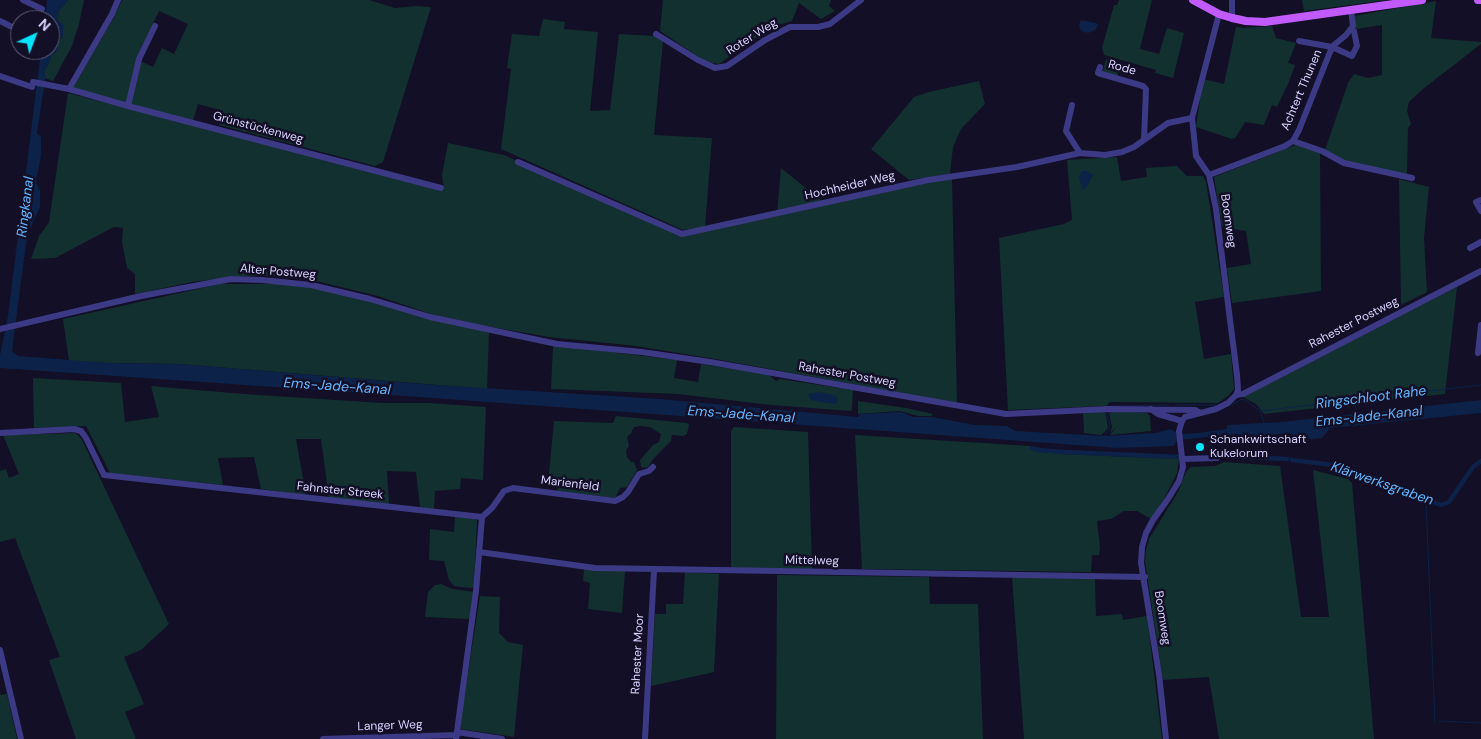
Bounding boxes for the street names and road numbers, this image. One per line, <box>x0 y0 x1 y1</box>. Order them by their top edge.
street label: Roter Weg <box>724 16 780 58</box>
street label: Achtert Thunen <box>1279 48 1325 132</box>
street label: Rode <box>1106 57 1138 79</box>
street label: Grünstückenweg <box>211 109 305 147</box>
street label: Hochheider Weg <box>804 169 896 203</box>
street label: Boomweg <box>1217 193 1239 249</box>
street label: Alter Postweg <box>239 262 317 282</box>
street label: Rahester Postweg <box>1307 294 1401 352</box>
street label: Rahester Postweg <box>797 359 897 391</box>
street label: Marienfeld <box>540 473 600 495</box>
street label: Fahnster Streek <box>296 479 384 503</box>
street label: Mittelweg <box>785 553 839 569</box>
street label: Boomweg <box>1151 590 1173 646</box>
street label: Rahester Moor <box>629 613 647 695</box>
street label: Langer Weg <box>357 718 423 734</box>

